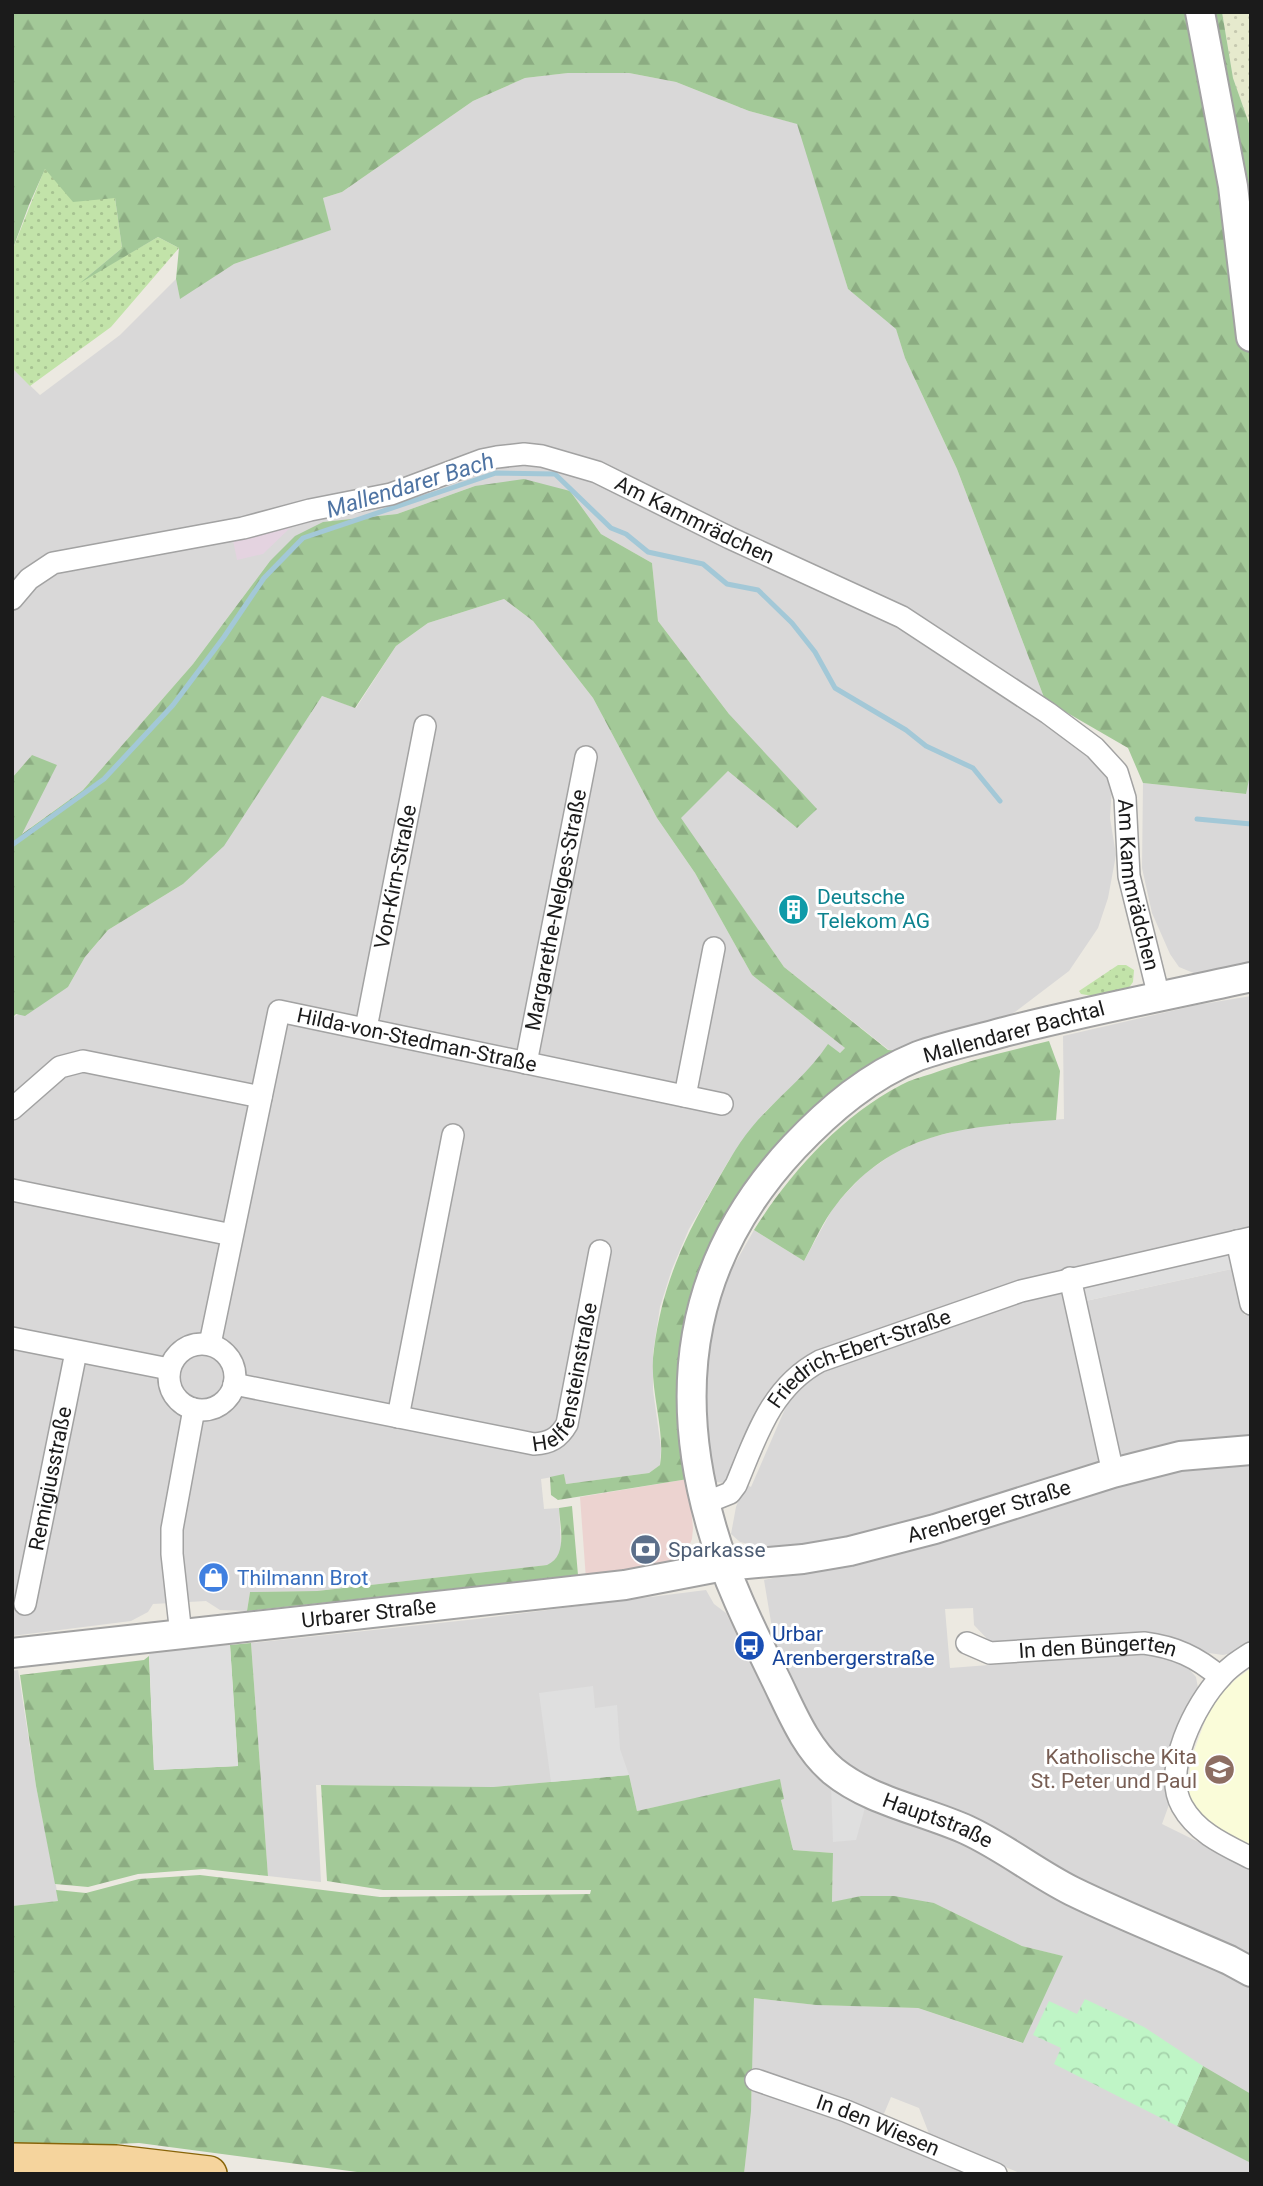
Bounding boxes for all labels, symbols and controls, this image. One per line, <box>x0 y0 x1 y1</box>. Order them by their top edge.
water label: Mallendarer Bach <box>323 447 497 524</box>
street label: Am Kammrädchen <box>611 471 778 569</box>
street label: Margarethe-Nelges-Straße <box>521 787 591 1033</box>
street label: Am Kammrädchen <box>1113 798 1164 973</box>
street label: Von-Kirn-Straße <box>370 803 421 951</box>
place label: Deutsche Telekom AG <box>817 885 930 933</box>
building icon: Deutsche Telekom AG <box>777 892 811 926</box>
street label: Mallendarer Bachtal <box>921 996 1107 1068</box>
street label: Hilda-von-Stedman-Straße <box>295 1003 539 1077</box>
street label: Helfensteinstraße <box>531 1300 602 1456</box>
street label: Friedrich-Ebert-Straße <box>763 1304 954 1413</box>
street label: Remigiusstraße <box>24 1404 77 1553</box>
street label: Arenberger Straße <box>905 1475 1074 1548</box>
bank icon: Sparkasse <box>628 1533 662 1567</box>
place label: Sparkasse <box>668 1538 766 1562</box>
shop icon: Thilmann Brot <box>197 1561 231 1595</box>
place label: Thilmann Brot <box>237 1566 369 1590</box>
street label: Urbarer Straße <box>300 1594 437 1633</box>
place label: Urbar Arenbergerstraße <box>772 1622 935 1670</box>
bus stop icon: Urbar Arenbergerstraße <box>732 1629 766 1663</box>
street label: In den Büngerten <box>1018 1631 1180 1663</box>
place label: Katholische Kita St. Peter und Paul <box>1031 1745 1197 1793</box>
school or university icon: Katholische Kita St. Peter und Paul <box>1203 1752 1237 1786</box>
street label: Hauptstraße <box>879 1788 997 1853</box>
street label: In den Wiesen <box>813 2090 943 2161</box>

